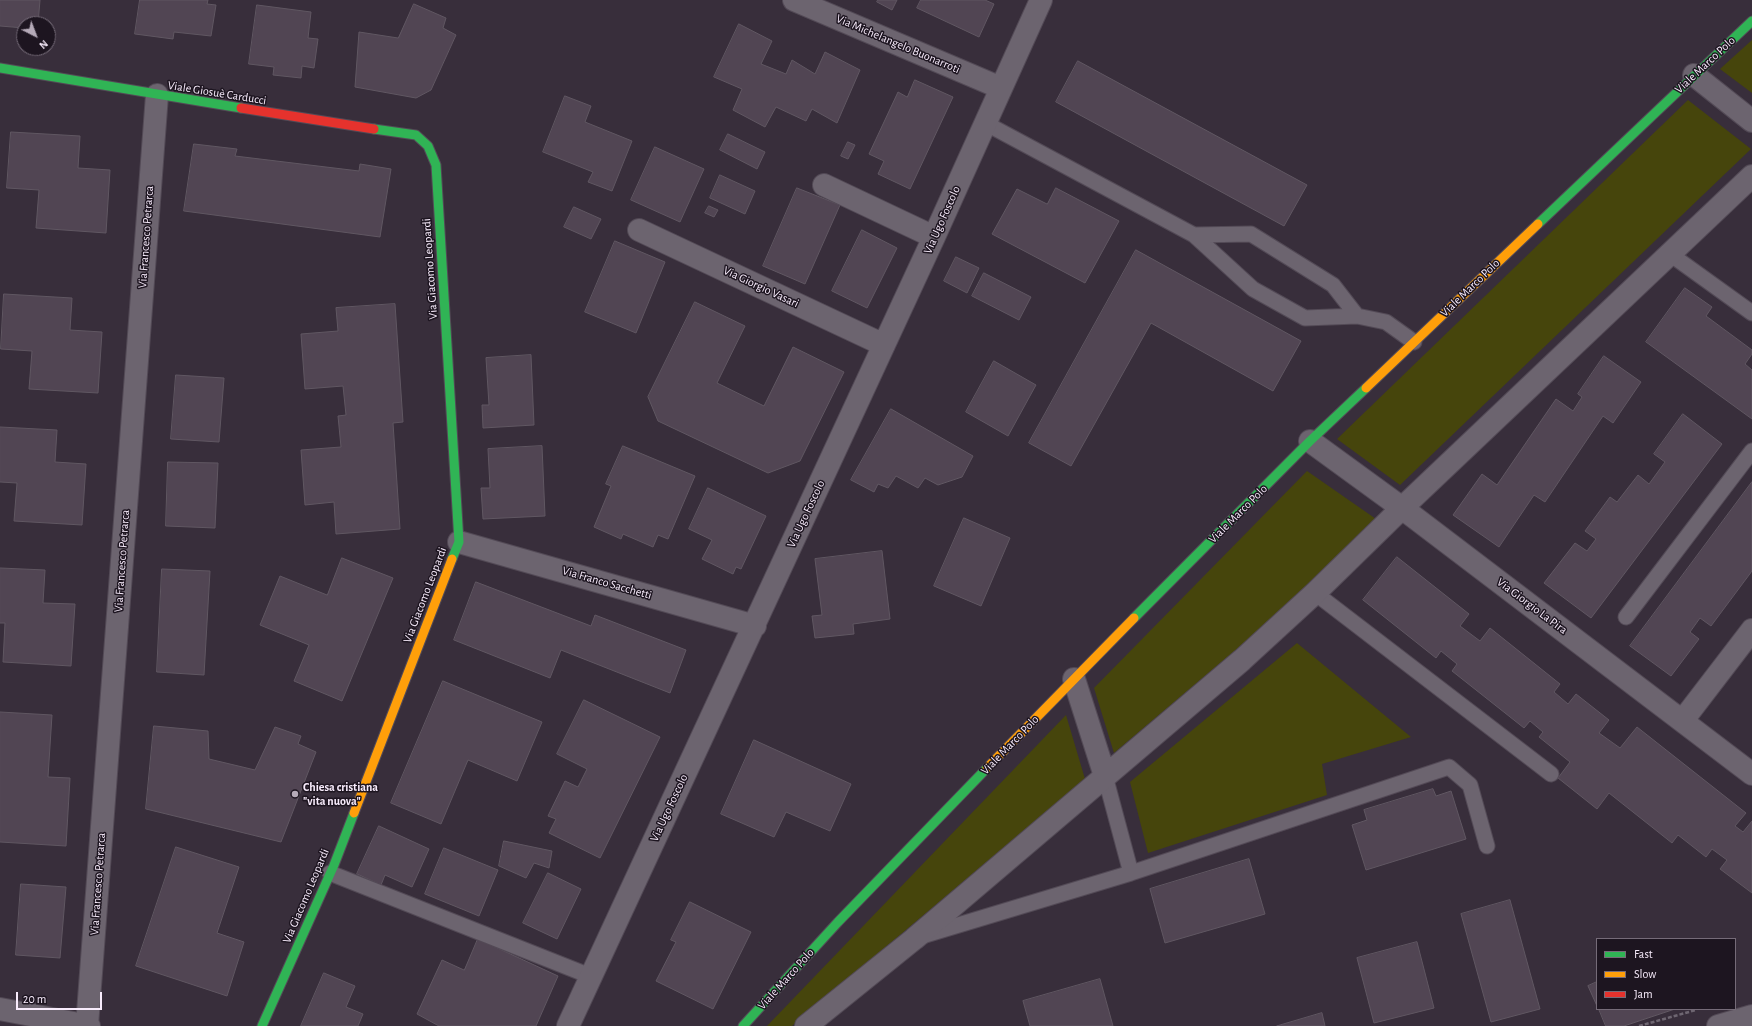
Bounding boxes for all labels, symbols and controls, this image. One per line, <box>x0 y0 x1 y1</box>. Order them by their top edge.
street label: Via Michelangelo Buonarroti <box>834 11 962 77</box>
north arrow <box>16 16 56 56</box>
street label: Viale Marco Polo <box>1672 33 1738 97</box>
text: N <box>37 38 50 51</box>
street label: Viale Giosuè Carducci <box>167 78 267 108</box>
street label: Via Ugo Foscolo <box>921 184 963 256</box>
street label: Via Francesco Petrarca <box>135 185 157 289</box>
street label: Via Giacomo Leopardi <box>419 218 441 320</box>
street label: Viale Marco Polo <box>1437 256 1503 320</box>
street label: Via Giorgio Vasari <box>721 263 801 311</box>
street label: Via Ugo Foscolo <box>784 478 828 550</box>
street label: Viale Marco Polo <box>1206 482 1270 546</box>
street label: Via Francesco Petrarca <box>111 509 133 613</box>
street label: Via Giacomo Leopardi <box>400 545 450 645</box>
street label: Via Franco Sacchetti <box>561 563 653 603</box>
street label: Via Giorgio La Pira <box>1494 575 1570 637</box>
street label: Viale Marco Polo <box>978 712 1042 778</box>
street label: Via Ugo Foscolo <box>647 772 691 844</box>
place label: Chiesa cristiana "vita nuova" <box>303 780 378 808</box>
marker: Chiesa cristiana "vita nuova" <box>290 789 300 799</box>
street label: Via Francesco Petrarca <box>87 832 109 936</box>
street label: Via Giacomo Leopardi <box>280 846 332 946</box>
legend <box>1596 938 1736 1010</box>
street label: Viale Marco Polo <box>755 945 817 1013</box>
text: Fast <box>1634 948 1653 960</box>
text: Slow <box>1634 968 1656 980</box>
scale bar <box>18 984 104 1010</box>
text: Jam <box>1634 988 1653 1000</box>
text: 20 m <box>23 993 46 1005</box>

